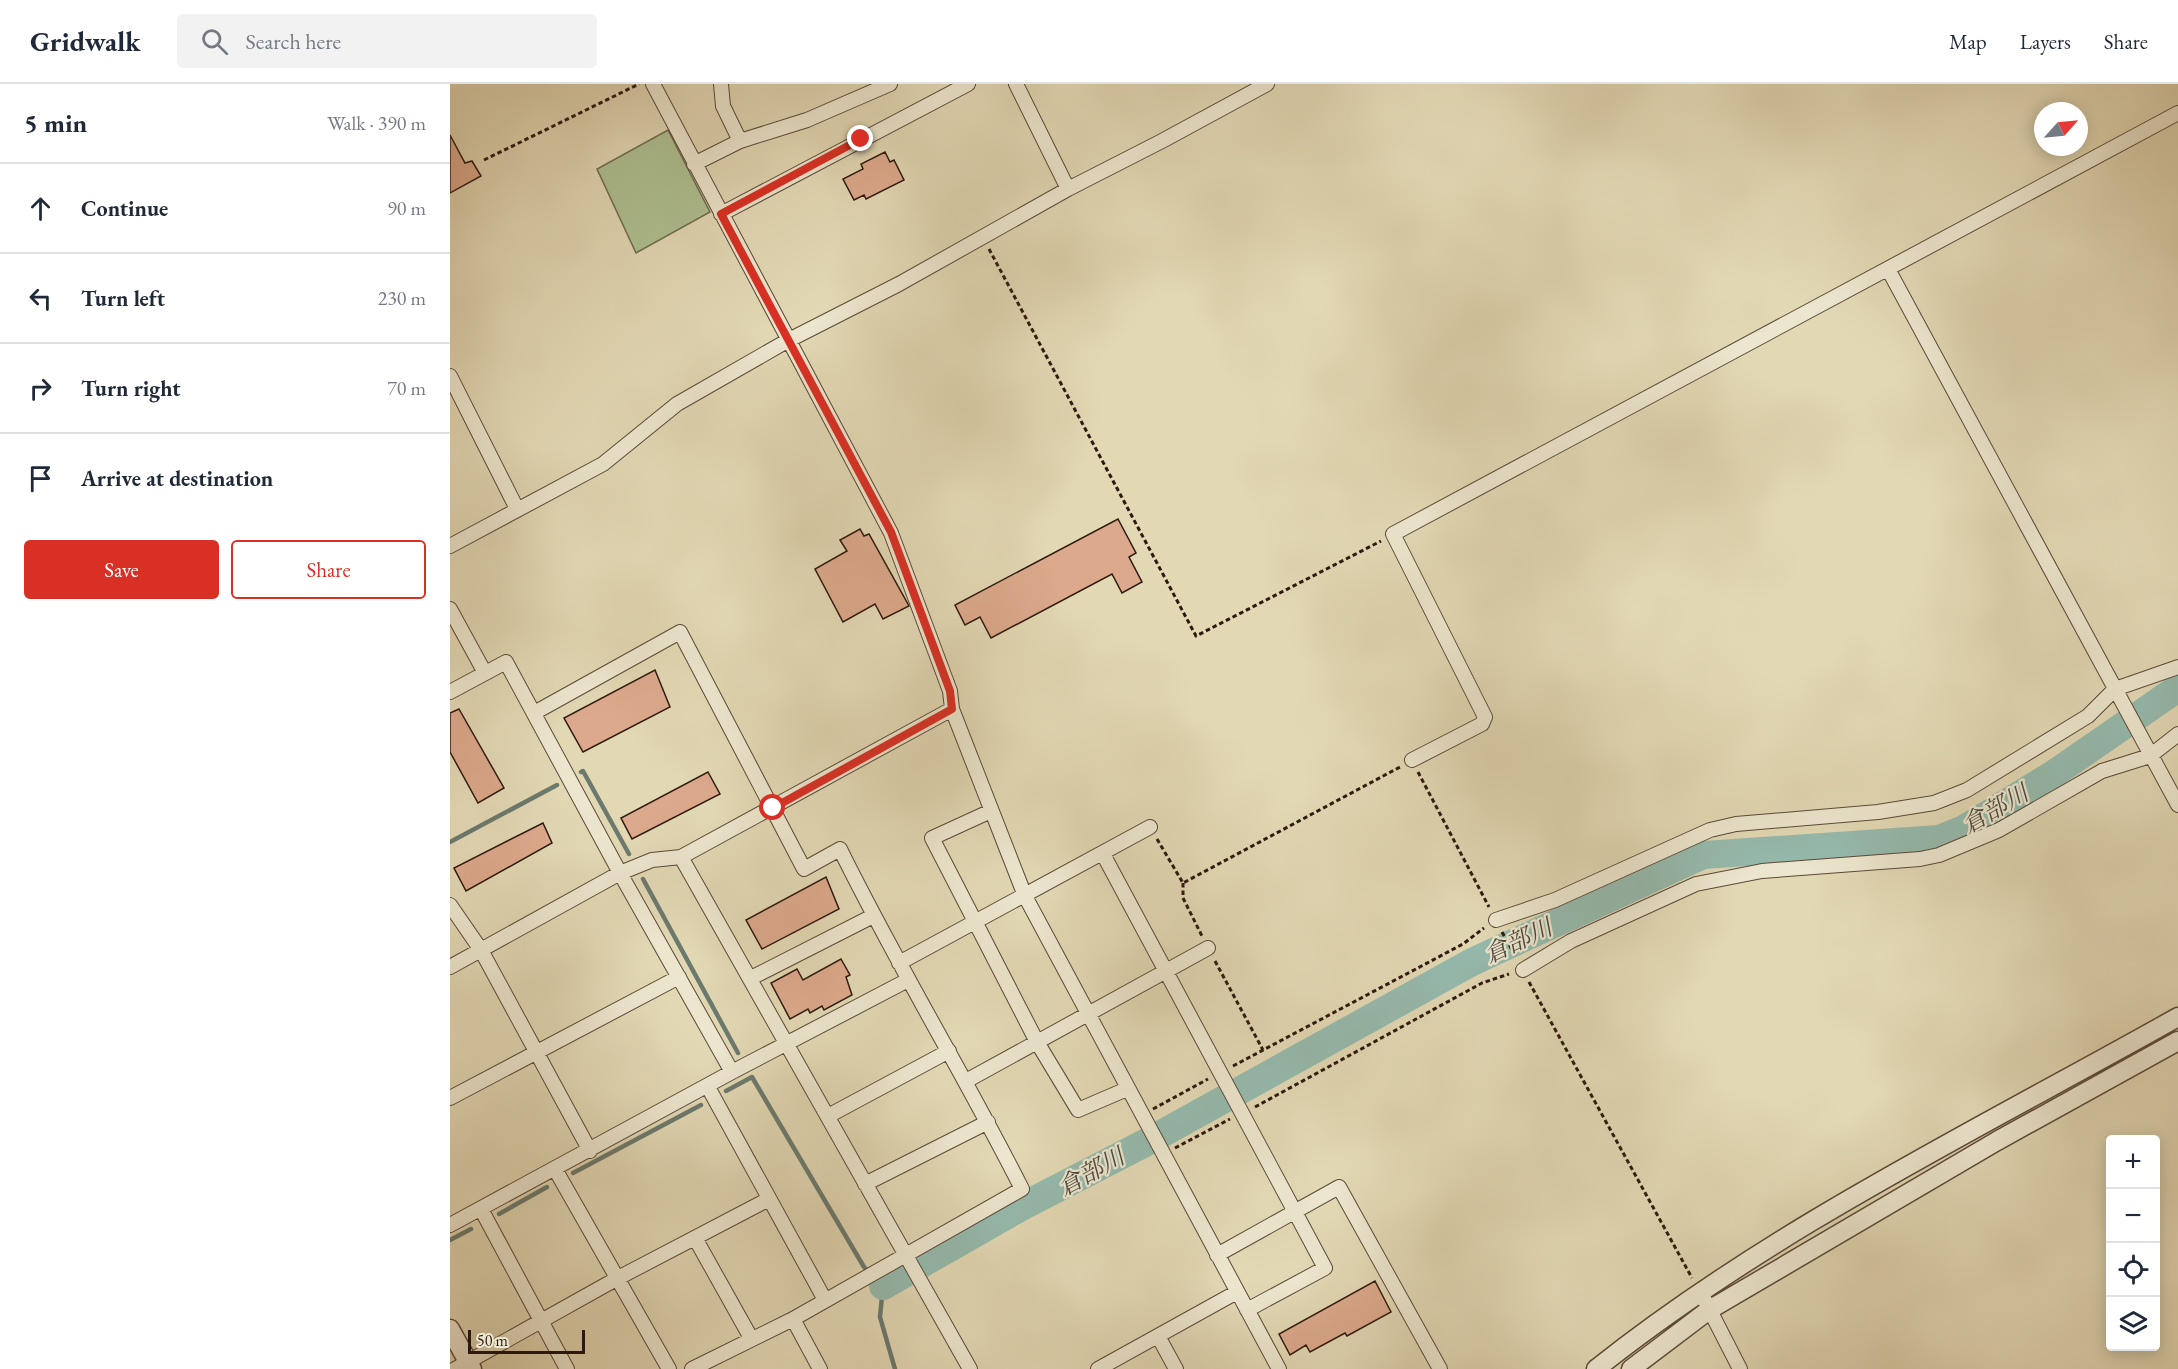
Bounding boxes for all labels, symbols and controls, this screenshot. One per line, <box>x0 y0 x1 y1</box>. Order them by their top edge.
search box <box>177 14 597 68</box>
text: Gridwalk <box>30 23 141 59</box>
icon: search <box>198 25 231 58</box>
text: Search here <box>246 27 341 56</box>
text: Map <box>1949 28 1987 55</box>
text: Layers <box>2020 28 2071 55</box>
text: Share <box>2104 28 2148 55</box>
north arrow <box>2034 102 2088 156</box>
text: 5 min <box>24 106 87 140</box>
text: Walk · 390 m <box>327 110 426 136</box>
route end <box>847 125 873 151</box>
icon: ahead <box>24 192 57 225</box>
text: Continue <box>81 194 168 223</box>
text: 90 m <box>387 195 426 221</box>
icon: left <box>24 282 57 315</box>
text: Turn left <box>81 284 165 313</box>
text: 230 m <box>378 285 426 311</box>
icon: right <box>24 372 57 405</box>
text: Turn right <box>81 374 180 403</box>
text: 70 m <box>387 375 426 401</box>
icon: arrive <box>24 462 57 495</box>
text: Arrive at destination <box>81 464 273 493</box>
button: Save <box>24 540 219 599</box>
button: Share <box>231 540 426 599</box>
water label: 倉部川 <box>1956 776 2036 840</box>
route start <box>759 794 785 820</box>
water label: 倉部川 <box>1479 910 1560 970</box>
map controls <box>2106 1135 2160 1351</box>
button: + <box>2106 1135 2160 1189</box>
water label: 倉部川 <box>1052 1139 1132 1203</box>
button: − <box>2106 1189 2160 1243</box>
button: locate <box>2106 1243 2160 1297</box>
button: layers <box>2106 1297 2160 1351</box>
scale bar <box>468 1327 585 1354</box>
text: 50 m <box>477 1330 508 1351</box>

